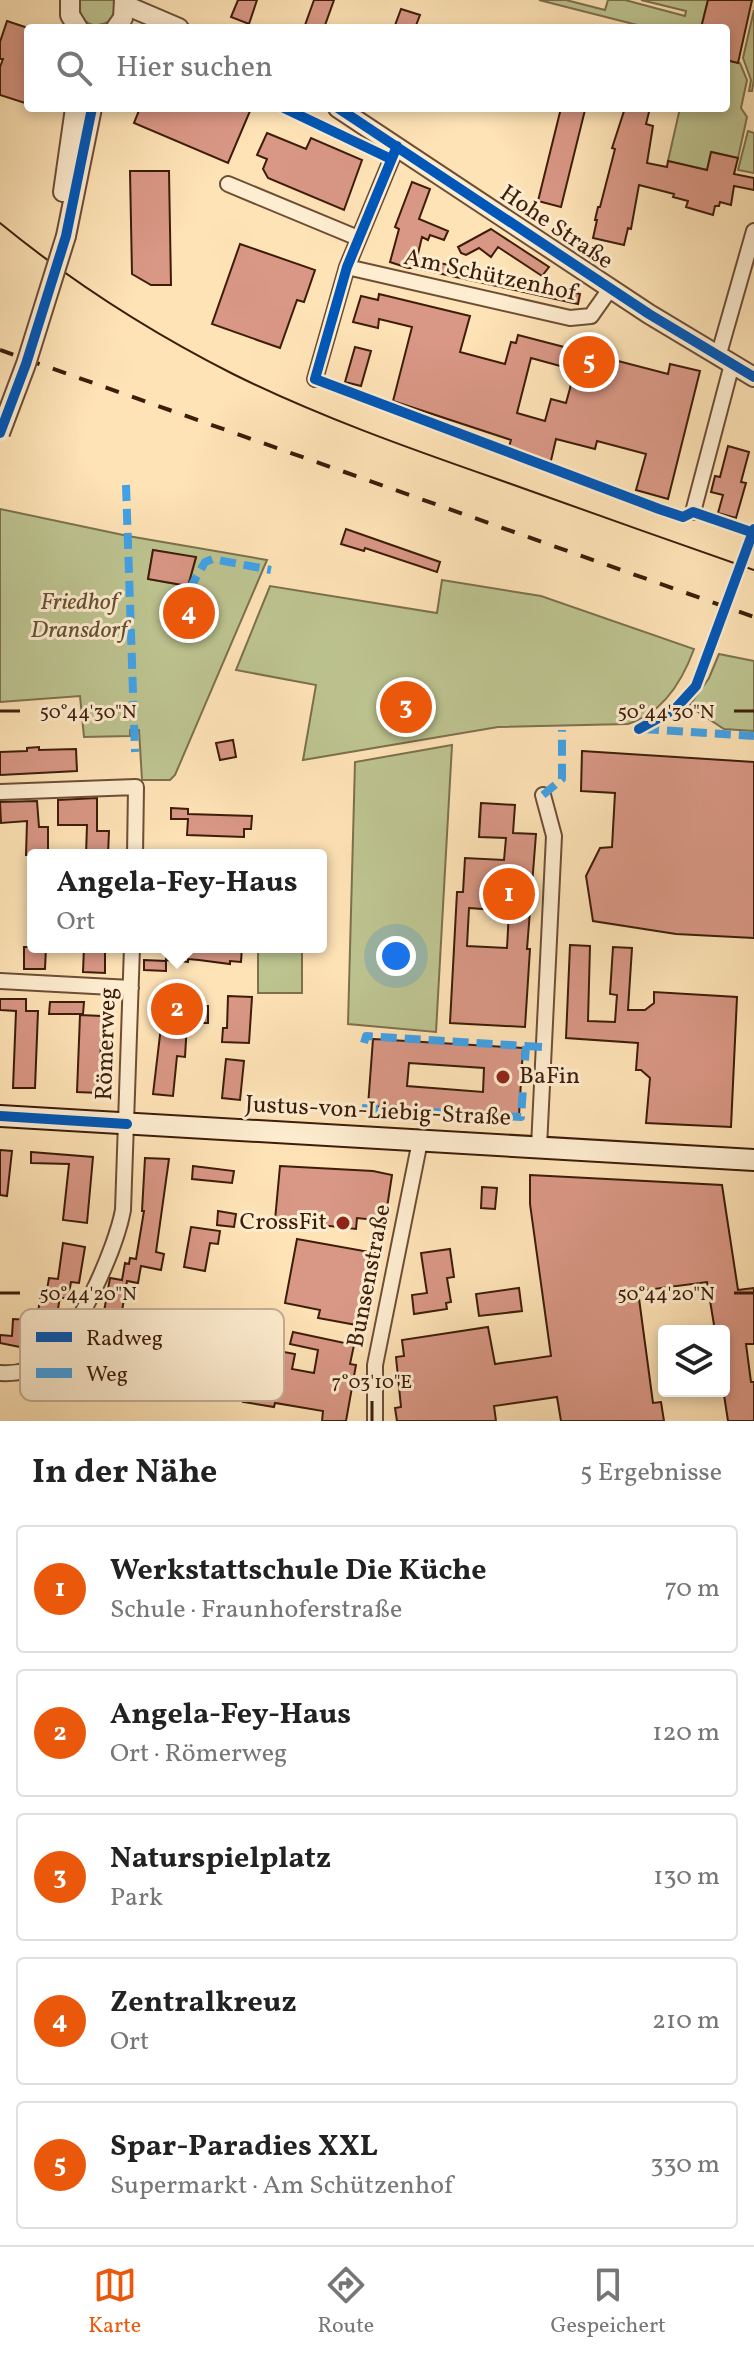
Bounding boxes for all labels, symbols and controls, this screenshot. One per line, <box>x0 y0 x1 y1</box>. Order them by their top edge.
search box <box>24 24 730 112</box>
icon: search <box>52 46 96 90</box>
text: Hier suchen <box>116 47 273 89</box>
street label: Hohe Straße <box>492 177 620 279</box>
street label: Am Schützenhof <box>401 241 582 311</box>
pin: 5 <box>563 332 615 392</box>
pin: 4 <box>163 583 215 643</box>
park label: Friedhof Dransdorf <box>31 586 132 648</box>
pin: 3 <box>380 677 432 737</box>
text: 50°44'30"N <box>39 699 137 727</box>
text: 50°44'30"N <box>617 699 715 727</box>
popup <box>27 849 327 953</box>
text: Angela-Fey-Haus <box>56 862 298 904</box>
pin: 1 <box>483 864 535 924</box>
text: Ort <box>56 904 95 940</box>
your location <box>376 936 416 976</box>
pin: 2 <box>151 979 203 1039</box>
street label: Römerweg <box>88 987 126 1101</box>
place label: BaFin <box>519 1060 580 1094</box>
marker: BaFin <box>494 1068 512 1086</box>
street label: Justus-von-Liebig-Straße <box>244 1088 512 1136</box>
street label: Bunsenstraße <box>339 1201 401 1351</box>
place label: CrossFit <box>240 1206 327 1240</box>
marker: CrossFit <box>334 1214 352 1232</box>
text: 50°44'20"N <box>39 1281 137 1309</box>
text: 50°44'20"N <box>617 1281 715 1309</box>
legend <box>20 1309 284 1401</box>
text: Radweg <box>86 1324 163 1355</box>
map controls <box>658 1325 730 1397</box>
button: layers <box>658 1325 730 1397</box>
text: Weg <box>86 1360 128 1391</box>
text: 7°03'10"E <box>332 1369 412 1397</box>
text: In der Nähe <box>32 1450 217 1497</box>
text: 5 Ergebnisse <box>580 1455 722 1491</box>
text: Werkstattschule Die Küche <box>110 1550 486 1592</box>
text: 1 <box>55 1571 65 1607</box>
text: 70 m <box>665 1571 720 1607</box>
text: Schule · Fraunhoferstraße <box>110 1592 402 1628</box>
text: Angela-Fey-Haus <box>110 1694 351 1736</box>
text: 2 <box>53 1715 67 1751</box>
text: 120 m <box>652 1715 720 1751</box>
text: Ort · Römerweg <box>110 1736 287 1772</box>
text: Naturspielplatz <box>110 1838 331 1880</box>
text: 3 <box>53 1859 67 1895</box>
text: 130 m <box>653 1859 720 1895</box>
text: Park <box>110 1880 163 1916</box>
text: Zentralkreuz <box>110 1982 297 2024</box>
text: 4 <box>52 2003 68 2039</box>
text: 210 m <box>652 2003 720 2039</box>
text: Ort <box>110 2024 149 2060</box>
text: Spar-Paradies XXL <box>110 2126 378 2168</box>
text: 5 <box>54 2147 66 2183</box>
text: 330 m <box>650 2147 720 2183</box>
text: Supermarkt · Am Schützenhof <box>110 2168 453 2204</box>
tab: Karte <box>88 2263 141 2342</box>
tab: Route <box>318 2263 374 2342</box>
tab: Gespeichert <box>550 2263 666 2342</box>

